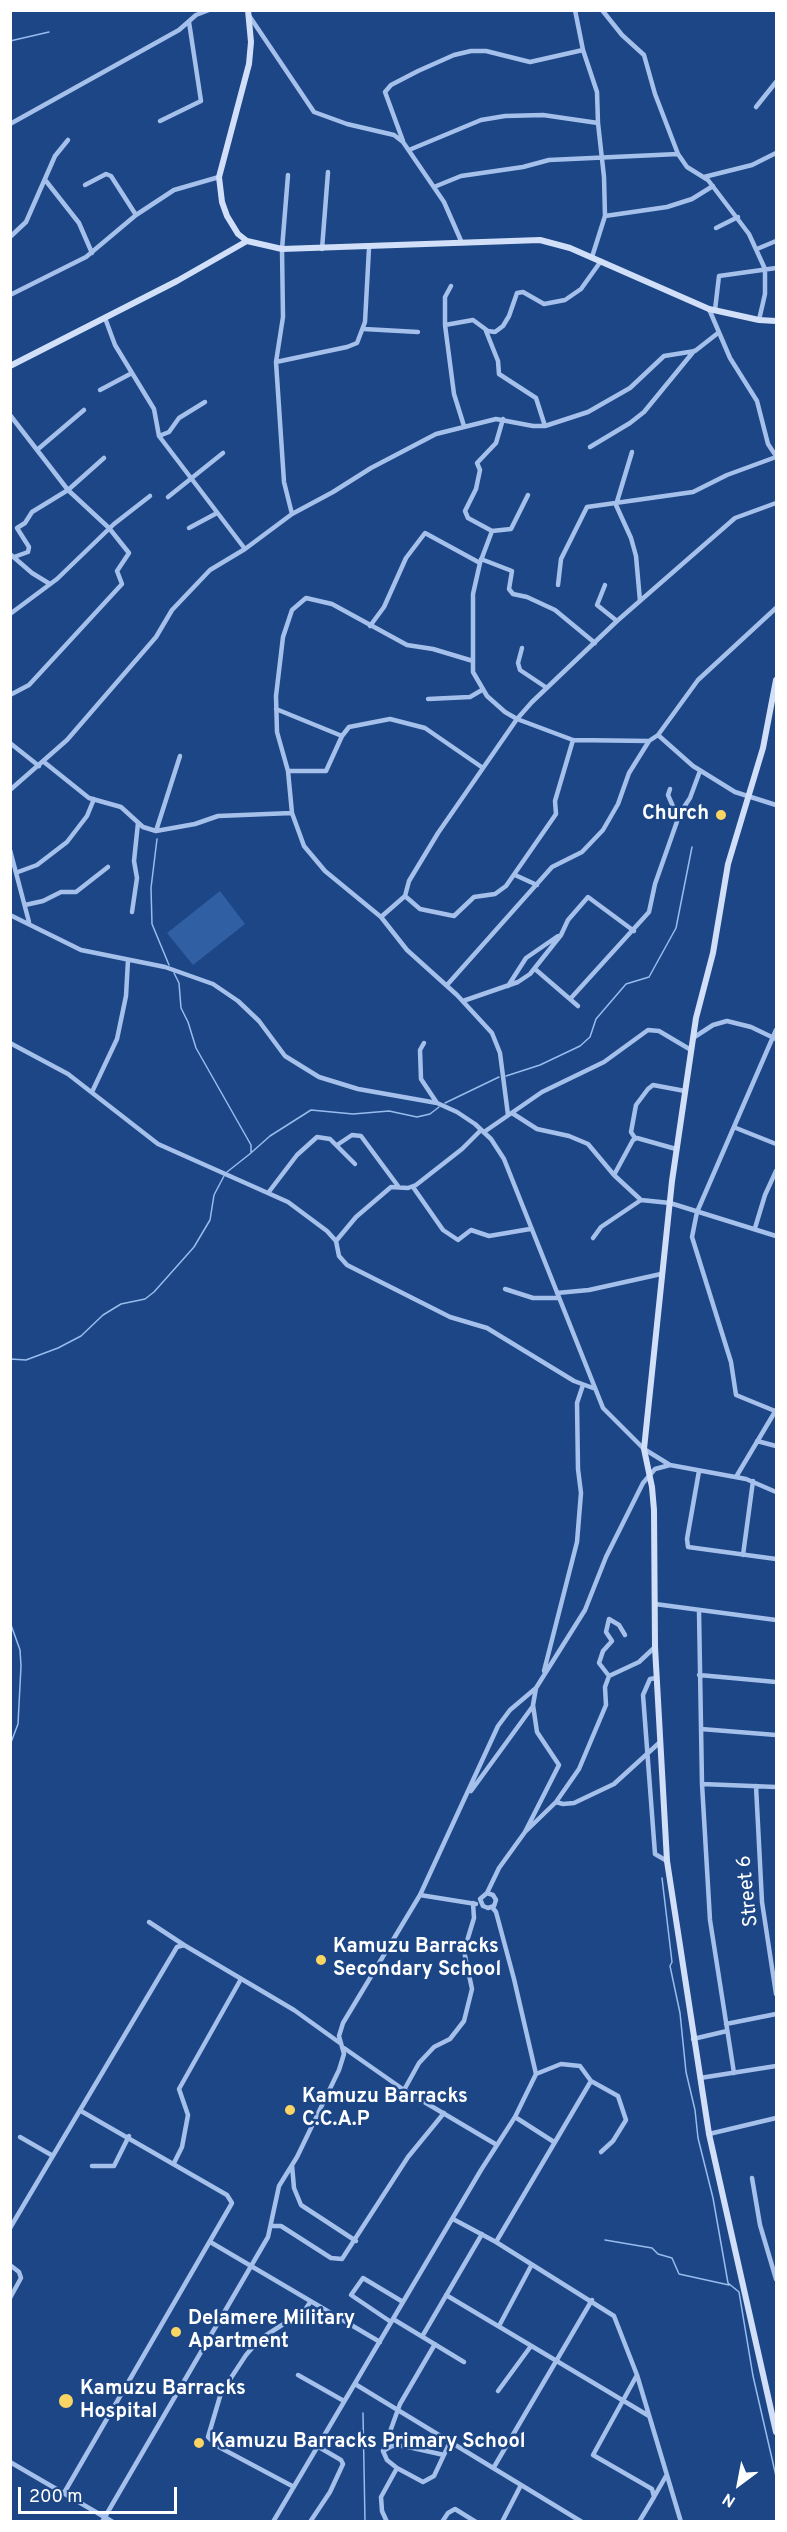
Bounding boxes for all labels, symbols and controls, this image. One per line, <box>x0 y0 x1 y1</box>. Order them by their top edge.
place label: Church <box>642 803 709 827</box>
marker: Church <box>714 808 728 822</box>
street label: Street 6 <box>733 1854 765 1928</box>
place label: Kamuzu Barracks Secondary School <box>333 1936 501 1983</box>
marker: Kamuzu Barracks Secondary School <box>314 1953 328 1967</box>
place label: Kamuzu Barracks C.C.A.P <box>302 2086 468 2133</box>
marker: Kamuzu Barracks C.C.A.P <box>283 2103 297 2117</box>
place label: Delamere Military Apartment <box>188 2308 355 2355</box>
marker: Delamere Military Apartment <box>169 2325 183 2339</box>
place label: Kamuzu Barracks Hospital <box>80 2378 246 2425</box>
marker: Kamuzu Barracks Hospital <box>57 2392 75 2410</box>
place label: Kamuzu Barracks Primary School <box>211 2431 526 2455</box>
marker: Kamuzu Barracks Primary School <box>192 2436 206 2450</box>
north arrow <box>709 2454 769 2514</box>
scale bar <box>21 2475 180 2513</box>
text: 200 m <box>29 2486 82 2509</box>
text: N <box>719 2488 740 2511</box>

